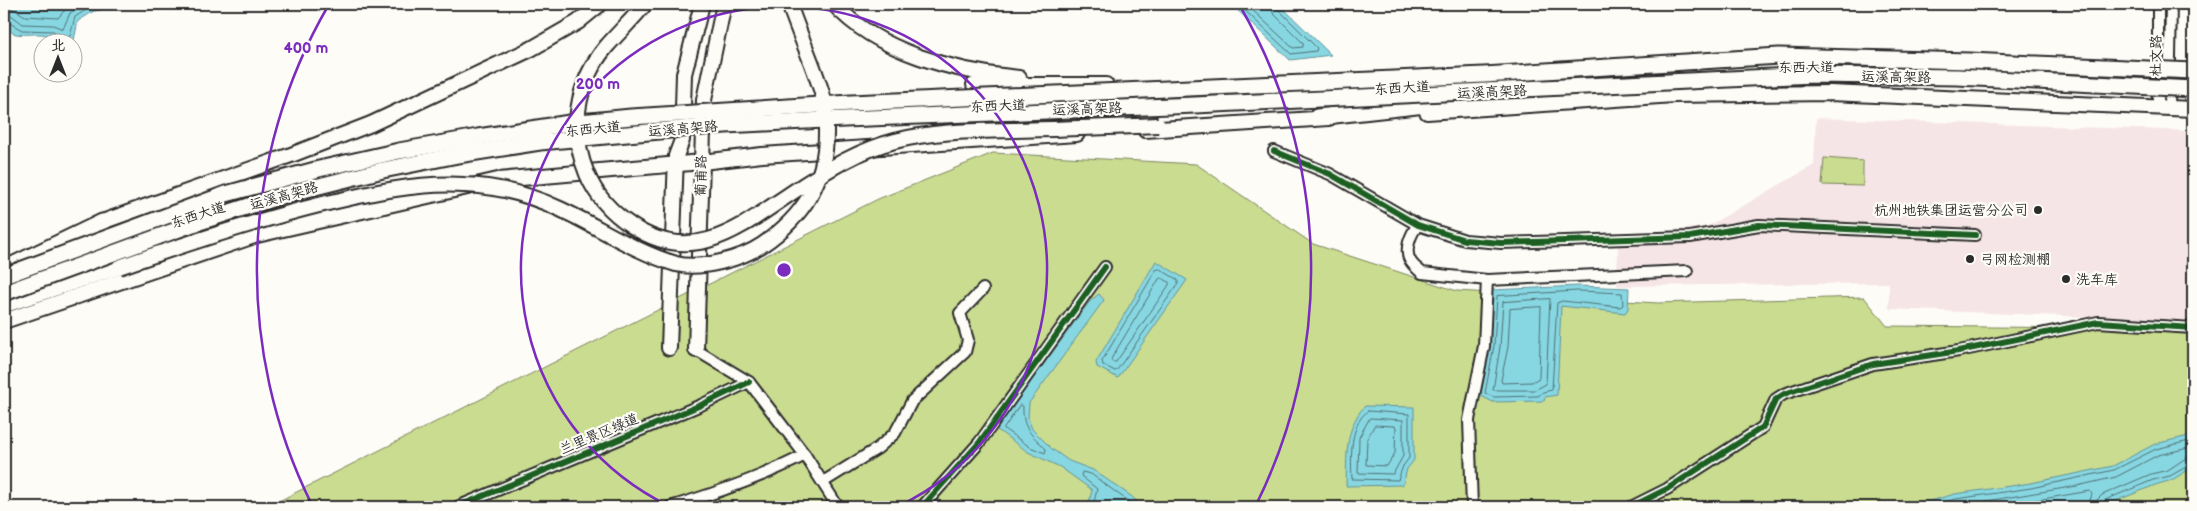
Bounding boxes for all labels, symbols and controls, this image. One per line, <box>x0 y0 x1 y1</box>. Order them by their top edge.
north arrow <box>32 32 82 82</box>
street label: 杜文路 <box>2147 35 2165 77</box>
text: 北 <box>51 37 65 54</box>
text: 400 m <box>284 39 328 58</box>
street label: 东西大道 <box>1778 59 1834 76</box>
street label: 运溪高架路 <box>1861 68 1931 86</box>
text: 200 m <box>576 75 620 94</box>
street label: 东西大道 <box>1374 78 1430 98</box>
street label: 运溪高架路 <box>1457 82 1527 102</box>
street label: 东西大道 <box>970 97 1026 115</box>
street label: 运溪高架路 <box>1052 99 1122 119</box>
street label: 运溪高架路 <box>647 117 719 141</box>
street label: 东西大道 <box>564 118 622 140</box>
street label: 葡甫路 <box>692 155 710 197</box>
street label: 运溪高架路 <box>248 178 320 214</box>
street label: 东西大道 <box>169 198 227 232</box>
place label: 杭州地铁集团运营分公司 <box>1874 202 2028 219</box>
marker: 杭州地铁集团运营分公司 <box>2032 204 2044 216</box>
place label: 弓网检测棚 <box>1980 251 2050 268</box>
marker: 弓网检测棚 <box>1964 253 1976 265</box>
centre of rings <box>775 261 793 279</box>
place label: 洗车库 <box>2076 271 2118 288</box>
marker: 洗车库 <box>2060 273 2072 285</box>
street label: 兰里景区绿道 <box>557 410 641 458</box>

